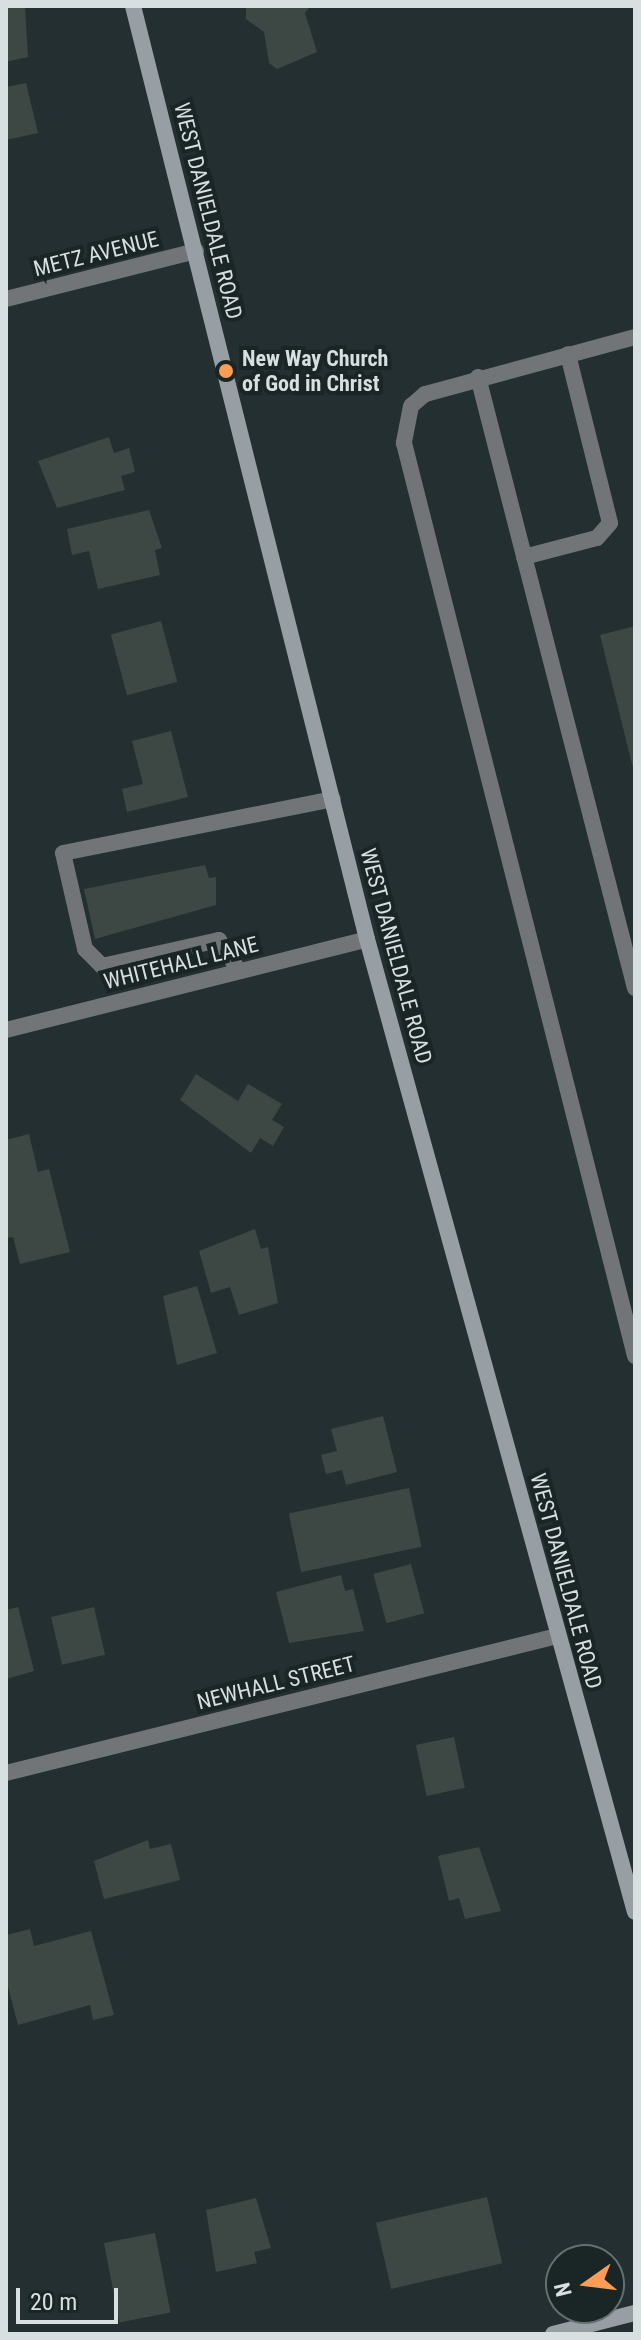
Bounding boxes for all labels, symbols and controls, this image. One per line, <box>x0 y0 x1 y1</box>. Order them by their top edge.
street label: WEST DANIELDALE ROAD <box>168 100 248 322</box>
street label: METZ AVENUE <box>31 226 161 282</box>
place label: New Way Church of God in Christ <box>242 345 388 396</box>
marker: New Way Church of God in Christ <box>217 362 235 380</box>
street label: WEST DANIELDALE ROAD <box>354 845 438 1067</box>
street label: WHITEHALL LANE <box>101 931 261 995</box>
street label: WEST DANIELDALE ROAD <box>524 1470 608 1692</box>
street label: NEWHALL STREET <box>194 1651 358 1715</box>
north arrow <box>545 2244 625 2324</box>
scale bar <box>20 2272 122 2322</box>
text: N <box>549 2280 577 2299</box>
text: 20 m <box>30 2288 77 2316</box>

